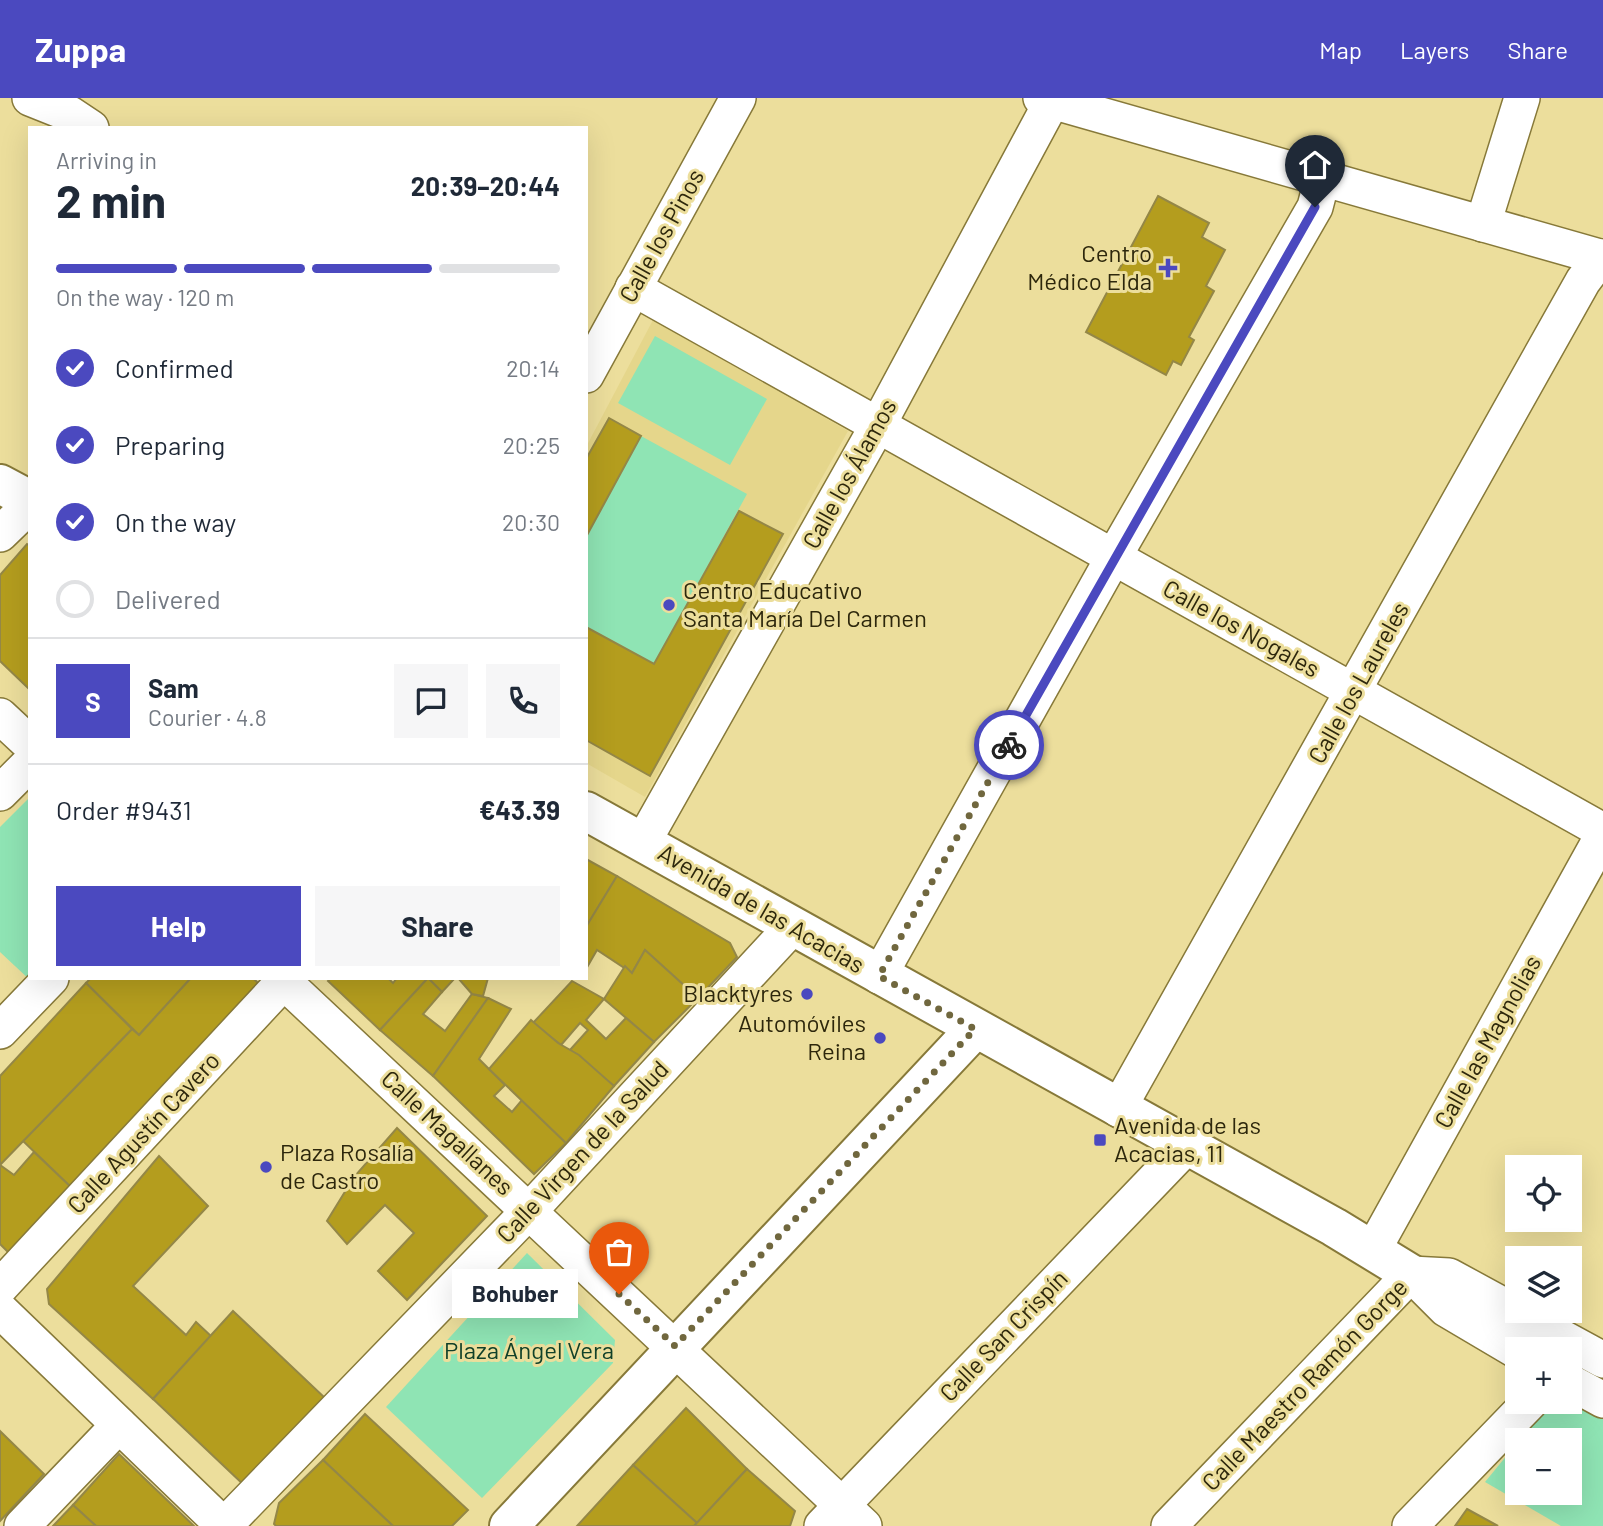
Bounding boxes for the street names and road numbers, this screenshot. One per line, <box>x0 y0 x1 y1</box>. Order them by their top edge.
street label: Calle los Pinos <box>612 164 709 307</box>
street label: Calle los Álamos <box>796 393 902 553</box>
street label: Calle los Nogales <box>1158 573 1325 683</box>
street label: Calle los Laureles <box>1301 596 1414 768</box>
street label: Avenida de las Acacias <box>654 837 870 979</box>
street label: Calle las Magnolias <box>1427 950 1546 1133</box>
street label: Calle Agustín Cavero <box>61 1045 225 1219</box>
street label: Calle Virgen de la Salud <box>490 1054 674 1248</box>
street label: Calle Magallanes <box>376 1063 520 1200</box>
street label: Calle San Crispín <box>933 1263 1073 1407</box>
street label: Calle Maestro Ramón Gorge <box>1195 1272 1413 1496</box>

